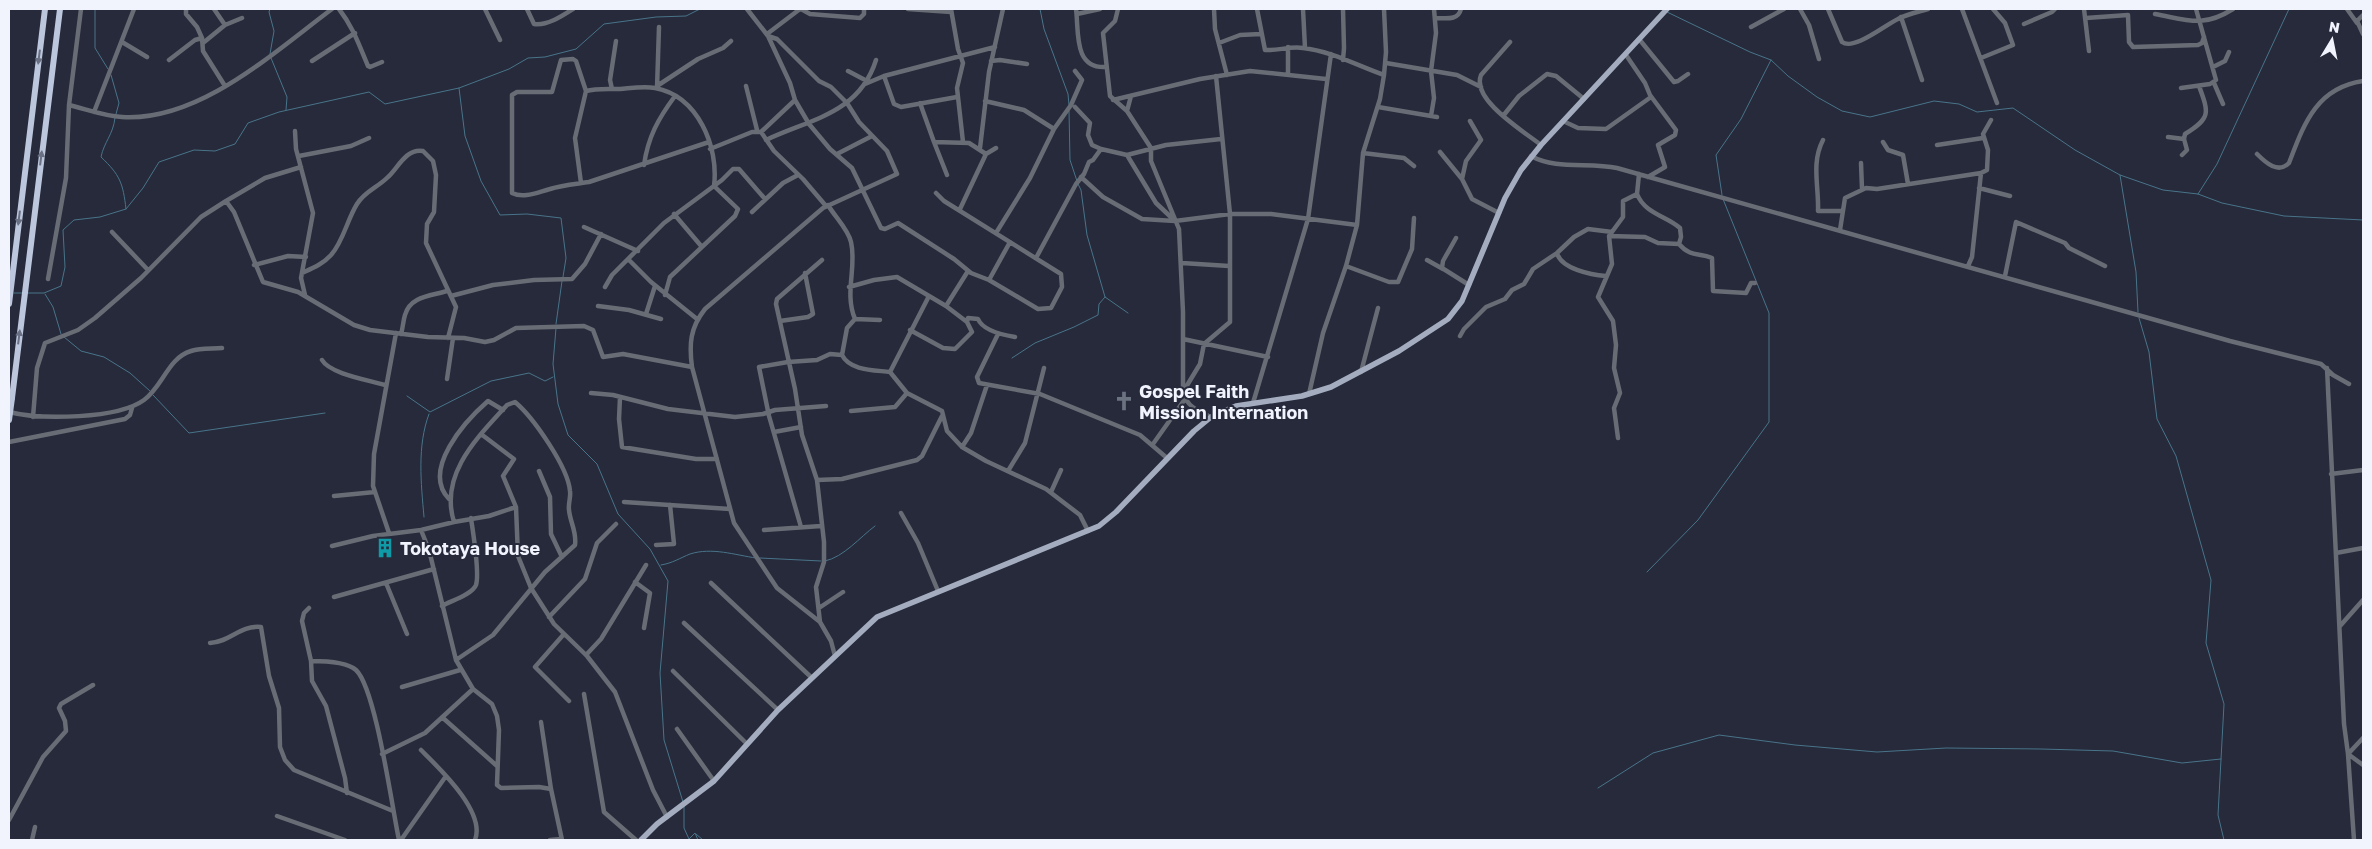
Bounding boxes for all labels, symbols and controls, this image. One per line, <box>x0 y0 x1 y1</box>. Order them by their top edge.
north arrow <box>2307 15 2357 65</box>
text: N <box>2328 17 2341 36</box>
one-way arrow <box>35 49 43 65</box>
one-way arrow <box>37 150 45 166</box>
one-way arrow <box>15 211 23 227</box>
one-way arrow <box>16 329 24 345</box>
place label: Gospel Faith Mission Internation <box>1139 380 1308 423</box>
church icon: Gospel Faith Mission Internation <box>1113 390 1135 412</box>
building icon: Tokotaya House <box>374 537 396 559</box>
place label: Tokotaya House <box>400 537 541 559</box>

